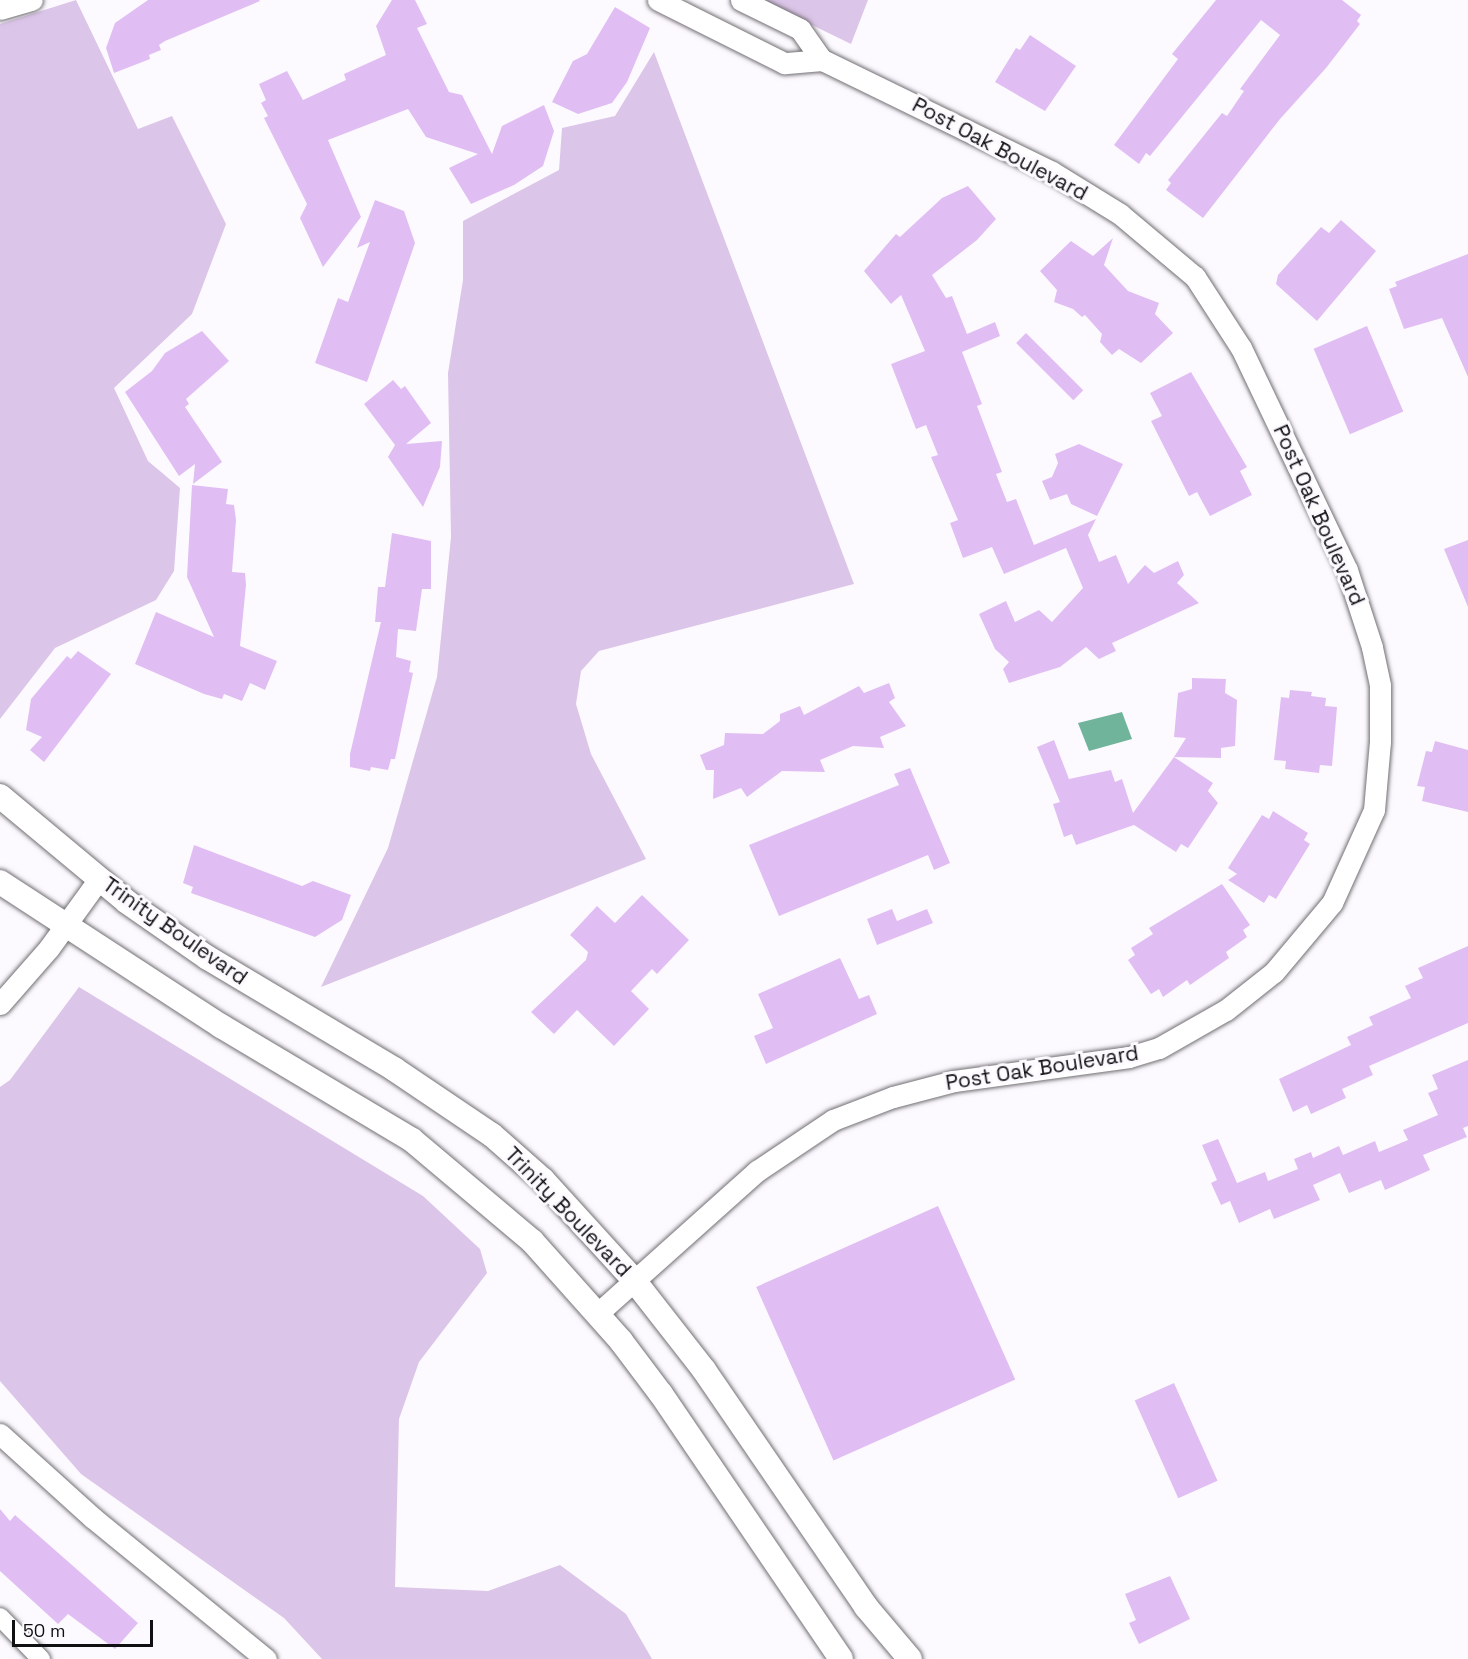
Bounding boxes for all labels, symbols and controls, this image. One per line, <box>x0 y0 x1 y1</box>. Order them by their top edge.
street label: Post Oak Boulevard <box>908 92 1092 206</box>
street label: Post Oak Boulevard <box>1268 421 1370 609</box>
street label: Trinity Boulevard <box>98 872 252 990</box>
street label: Post Oak Boulevard <box>944 1040 1140 1096</box>
street label: Trinity Boulevard <box>500 1142 636 1282</box>
scale bar <box>15 1608 156 1646</box>
text: 50 m <box>23 1619 65 1642</box>

